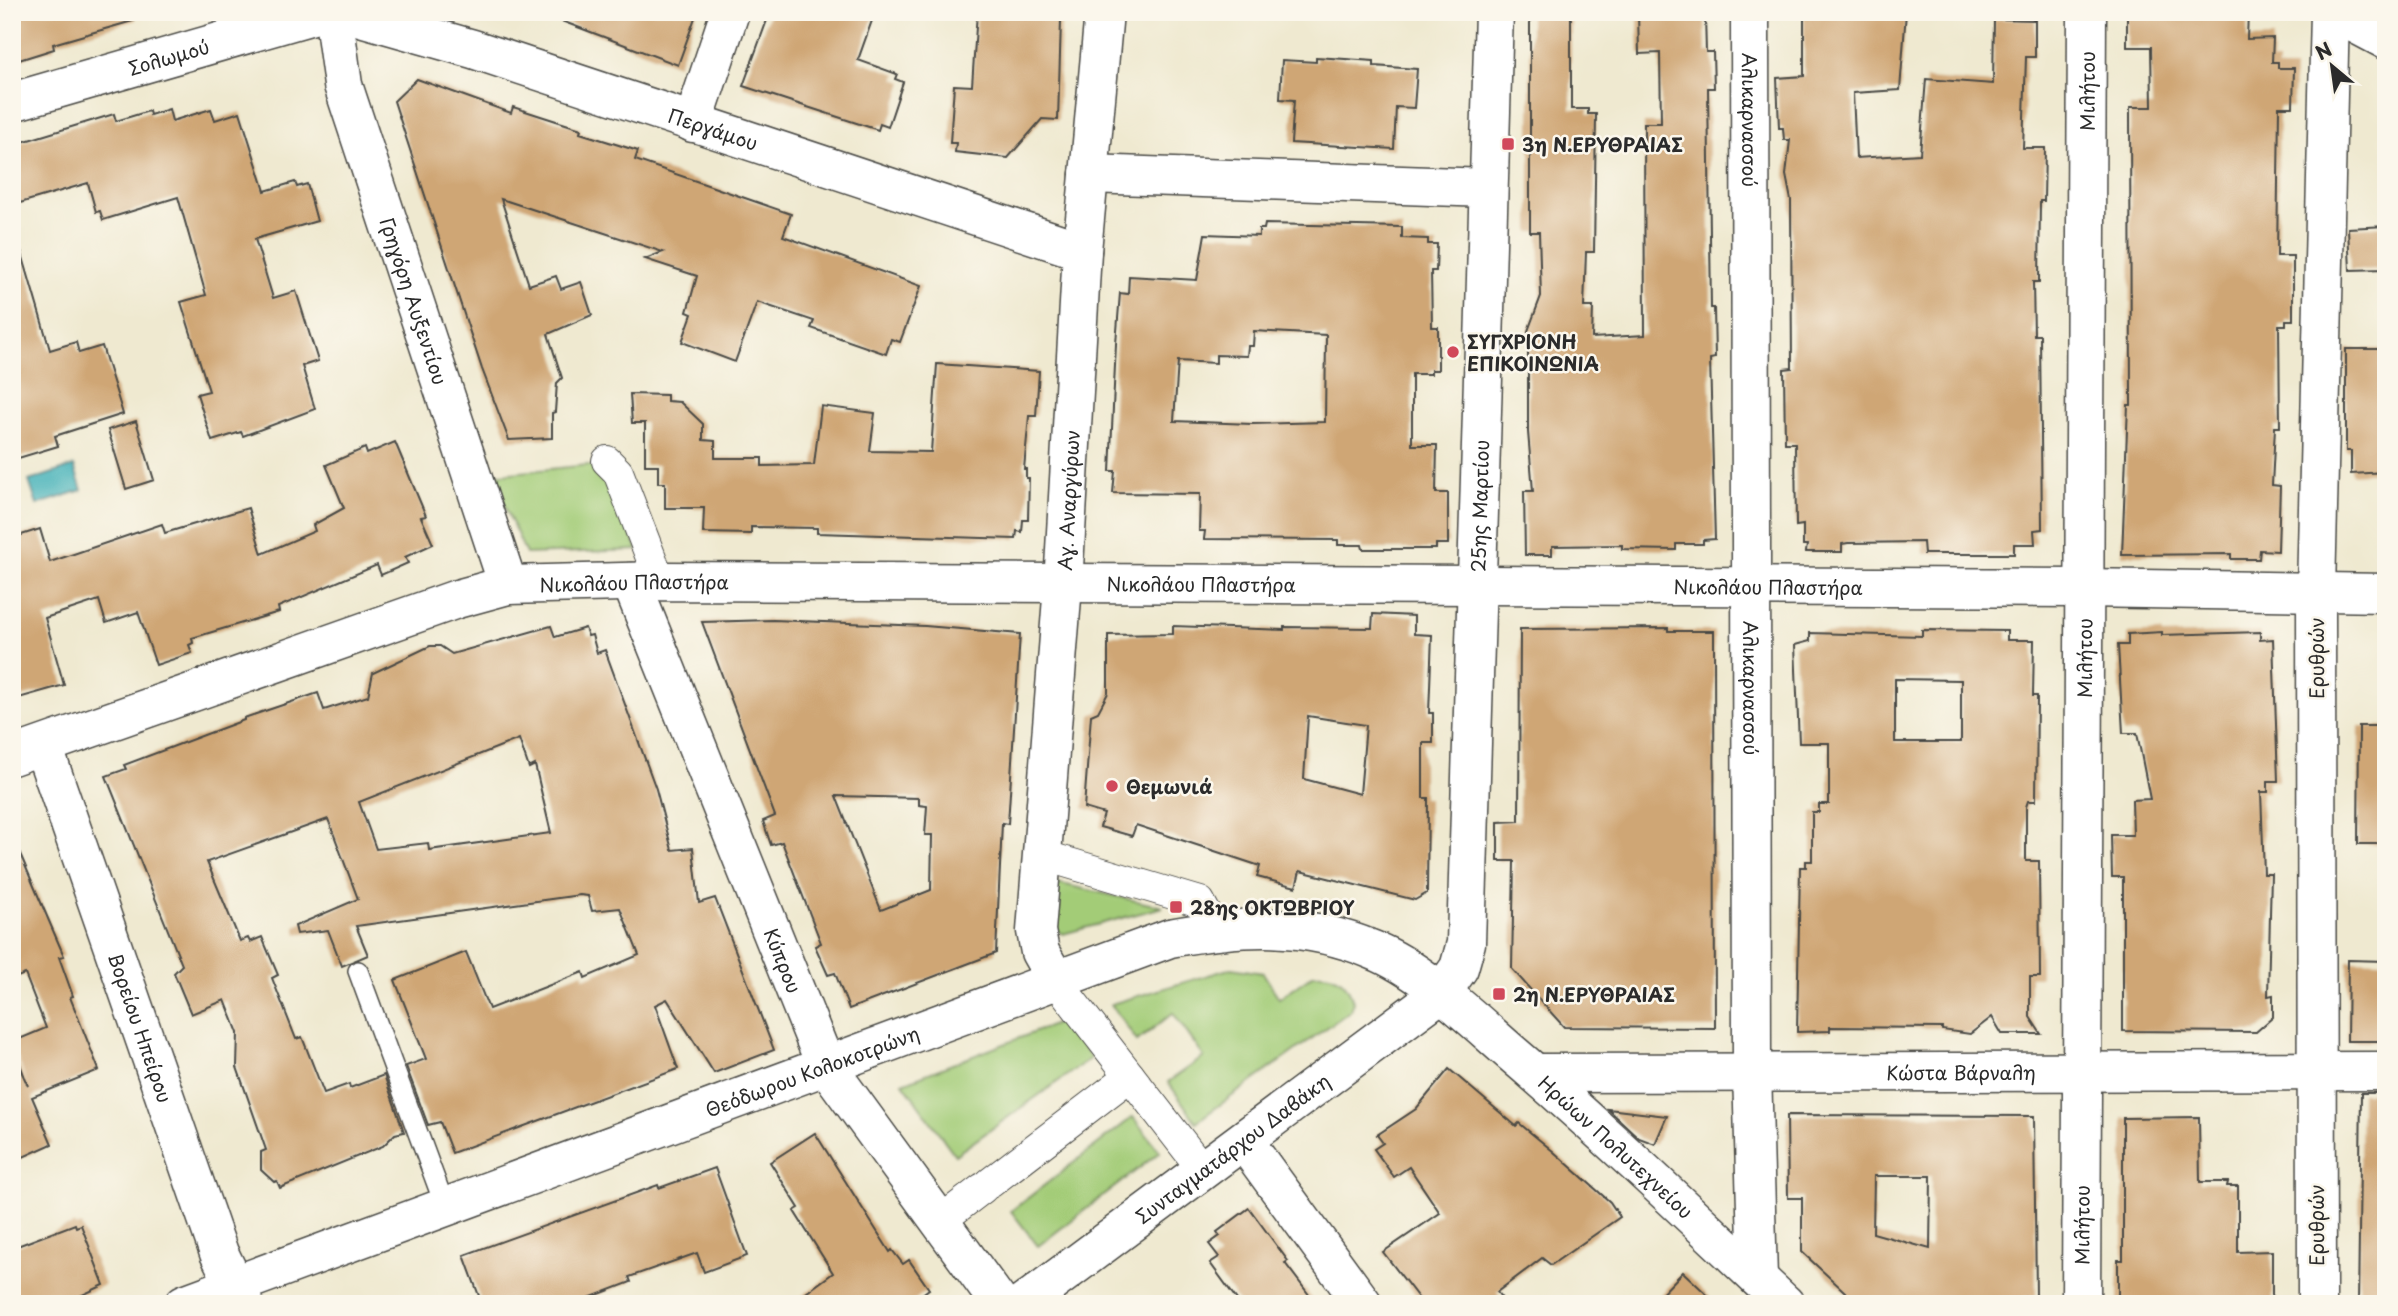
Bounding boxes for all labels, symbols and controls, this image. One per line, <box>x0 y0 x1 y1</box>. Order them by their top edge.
street label: Σολωμού <box>125 32 212 82</box>
north arrow <box>2296 32 2366 102</box>
text: N <box>2310 34 2337 66</box>
street label: Μιλήτου <box>2072 51 2101 131</box>
street label: Αλικαρνασσού <box>1736 53 1764 187</box>
street label: Περγάμου <box>664 101 762 157</box>
place label: 3η Ν.ΕΡΥΘΡΑΙΑΣ <box>1522 130 1683 158</box>
marker: 3η Ν.ΕΡΥΘΡΑΙΑΣ <box>1500 136 1516 152</box>
street label: Γρηγόρη Αυξεντίου <box>374 214 455 388</box>
place label: ΣΥΓΧΡΙΟΝΗ ΕΠΙΚΟΙΝΩΝΙΑ <box>1467 327 1599 377</box>
marker: ΣΥΓΧΡΙΟΝΗ ΕΠΙΚΟΙΝΩΝΙΑ <box>1445 344 1461 360</box>
street label: Αγ. Αναργύρων <box>1050 429 1086 571</box>
street label: 25ης Μαρτίου <box>1463 439 1495 573</box>
street label: Νικολάου Πλαστήρα <box>539 567 729 598</box>
street label: Νικολάου Πλαστήρα <box>1106 569 1296 598</box>
street label: Νικολάου Πλαστήρα <box>1673 572 1863 601</box>
street label: Ερυθρών <box>2302 617 2330 699</box>
street label: Μιλήτου <box>2070 618 2098 698</box>
street label: Αλικαρνασσού <box>1737 621 1765 755</box>
place label: Θεμωνιά <box>1126 772 1212 800</box>
marker: Θεμωνιά <box>1104 778 1120 794</box>
place label: 28ης ΟΚΤΩΒΡΙΟΥ <box>1190 893 1355 921</box>
marker: 28ης ΟΚΤΩΒΡΙΟΥ <box>1168 899 1184 915</box>
street label: Κύπρου <box>758 924 809 997</box>
street label: Βορείου Ηπείρου <box>102 949 180 1106</box>
place label: 2η Ν.ΕΡΥΘΡΑΙΑΣ <box>1513 980 1675 1008</box>
marker: 2η Ν.ΕΡΥΘΡΑΙΑΣ <box>1491 986 1507 1002</box>
street label: Θεόδωρου Κολοκοτρώνη <box>701 1018 923 1123</box>
street label: Κώστα Βάρναλη <box>1886 1058 2036 1086</box>
street label: Συνταγματάρχου Δαβάκη <box>1129 1066 1335 1230</box>
street label: Ηρώων Πολυτεχνείου <box>1532 1069 1700 1225</box>
street label: Ερυθρών <box>2302 1184 2330 1266</box>
street label: Μιλήτου <box>2067 1185 2096 1265</box>

